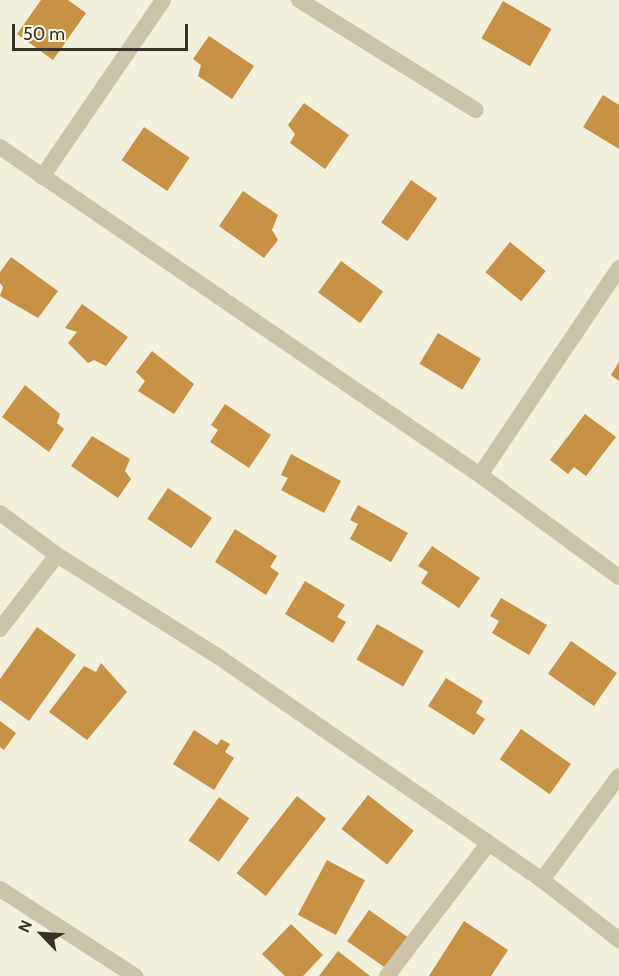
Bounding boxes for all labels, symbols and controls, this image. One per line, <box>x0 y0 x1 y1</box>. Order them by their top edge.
scale bar <box>15 12 190 50</box>
text: 50 m <box>23 23 65 45</box>
north arrow <box>12 904 72 964</box>
text: N <box>14 917 36 935</box>

